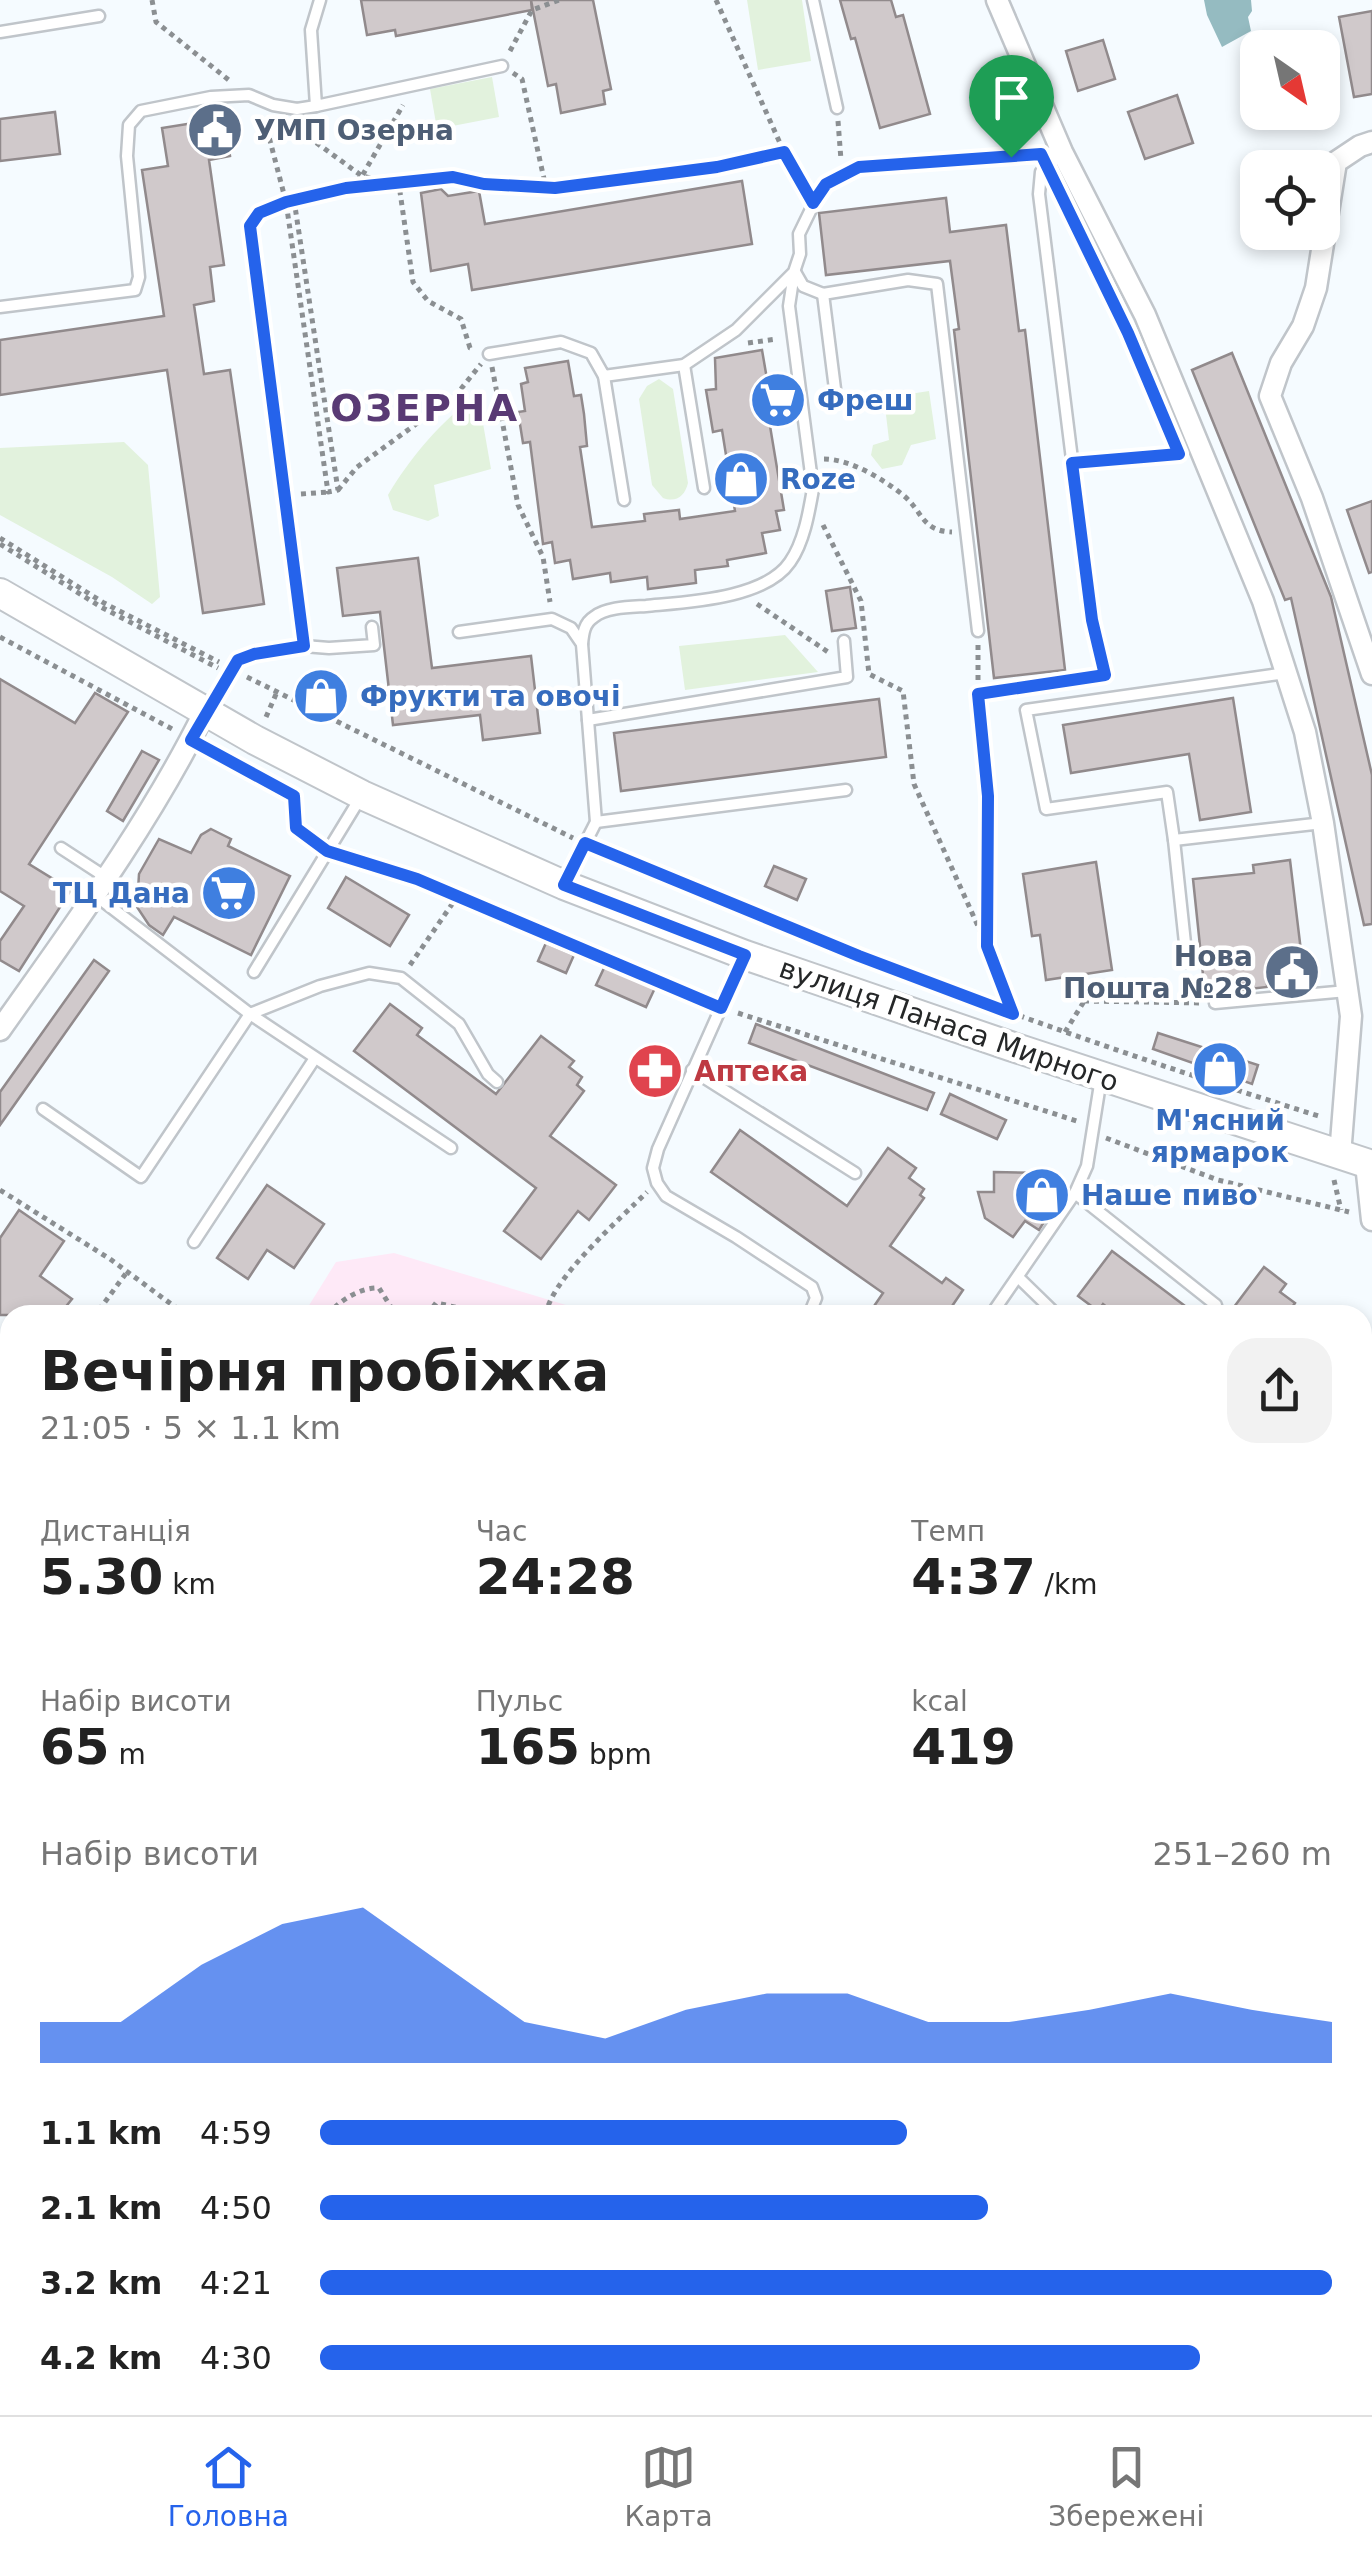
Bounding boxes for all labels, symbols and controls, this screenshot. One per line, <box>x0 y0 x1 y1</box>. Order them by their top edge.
north arrow <box>1240 30 1340 130</box>
map controls <box>1240 30 1340 250</box>
pin <box>969 55 1054 158</box>
icon: arrive <box>984 70 1039 125</box>
public building icon: УМП Озерна <box>185 100 245 160</box>
place label: УМП Озерна <box>254 114 454 147</box>
button: locate <box>1240 150 1340 250</box>
supermarket icon: Фреш <box>748 370 808 430</box>
place label: Фреш <box>817 384 914 417</box>
district label: ОЗЕРНА <box>330 386 520 430</box>
shop icon: Roze <box>711 449 771 509</box>
place label: Roze <box>780 463 856 496</box>
shop icon: Фрукти та овочі <box>291 666 351 726</box>
place label: Фрукти та овочі <box>360 680 621 713</box>
supermarket icon: ТЦ Дана <box>199 863 259 923</box>
place label: ТЦ Дана <box>53 877 190 910</box>
place label: Нова Пошта №28 <box>1063 940 1253 1005</box>
public building icon: Нова Пошта №28 <box>1262 942 1322 1002</box>
street label: вулиця Панаса Мирного <box>775 951 1123 1099</box>
shop icon: М'ясний ярмарок <box>1190 1039 1250 1099</box>
pharmacy icon: Аптека <box>625 1041 685 1101</box>
place label: Аптека <box>694 1055 808 1088</box>
place label: М'ясний ярмарок <box>1151 1104 1289 1169</box>
shop icon: Наше пиво <box>1012 1165 1072 1225</box>
place label: Наше пиво <box>1081 1179 1258 1212</box>
button: share <box>1227 1338 1332 1443</box>
text: Вечірня пробіжка <box>40 1339 609 1403</box>
text: 21:05 · 5 × 1.1 km <box>40 1409 341 1447</box>
text: Дистанція <box>40 1515 191 1548</box>
text: Час <box>476 1515 527 1548</box>
text: Темп <box>911 1515 985 1548</box>
text: 5.30 <box>40 1548 163 1606</box>
text: 24:28 <box>476 1548 635 1606</box>
text: 4:37 <box>911 1548 1036 1606</box>
text: km <box>163 1568 216 1601</box>
text: /km <box>1036 1568 1098 1601</box>
text: Набір висоти <box>40 1685 232 1718</box>
text: Пульс <box>476 1685 563 1718</box>
text: kcal <box>911 1685 968 1718</box>
text: 65 <box>40 1718 110 1776</box>
text: 165 <box>476 1718 580 1776</box>
text: 419 <box>911 1718 1016 1776</box>
text: m <box>110 1738 146 1771</box>
text: bpm <box>580 1738 652 1771</box>
text: Набір висоти <box>40 1835 259 1873</box>
text: 251–260 m <box>1153 1835 1332 1873</box>
text: 1.1 km <box>40 2114 162 2152</box>
text: 4:59 <box>200 2114 272 2152</box>
text: 2.1 km <box>40 2189 162 2227</box>
text: 4:50 <box>200 2189 272 2227</box>
text: 3.2 km <box>40 2264 162 2302</box>
text: 4:21 <box>200 2264 272 2302</box>
text: 4.2 km <box>40 2339 162 2377</box>
text: 4:30 <box>200 2339 272 2377</box>
tab: Головна <box>168 2440 289 2533</box>
tab: Карта <box>624 2440 713 2533</box>
tab: Збережені <box>1048 2440 1204 2533</box>

